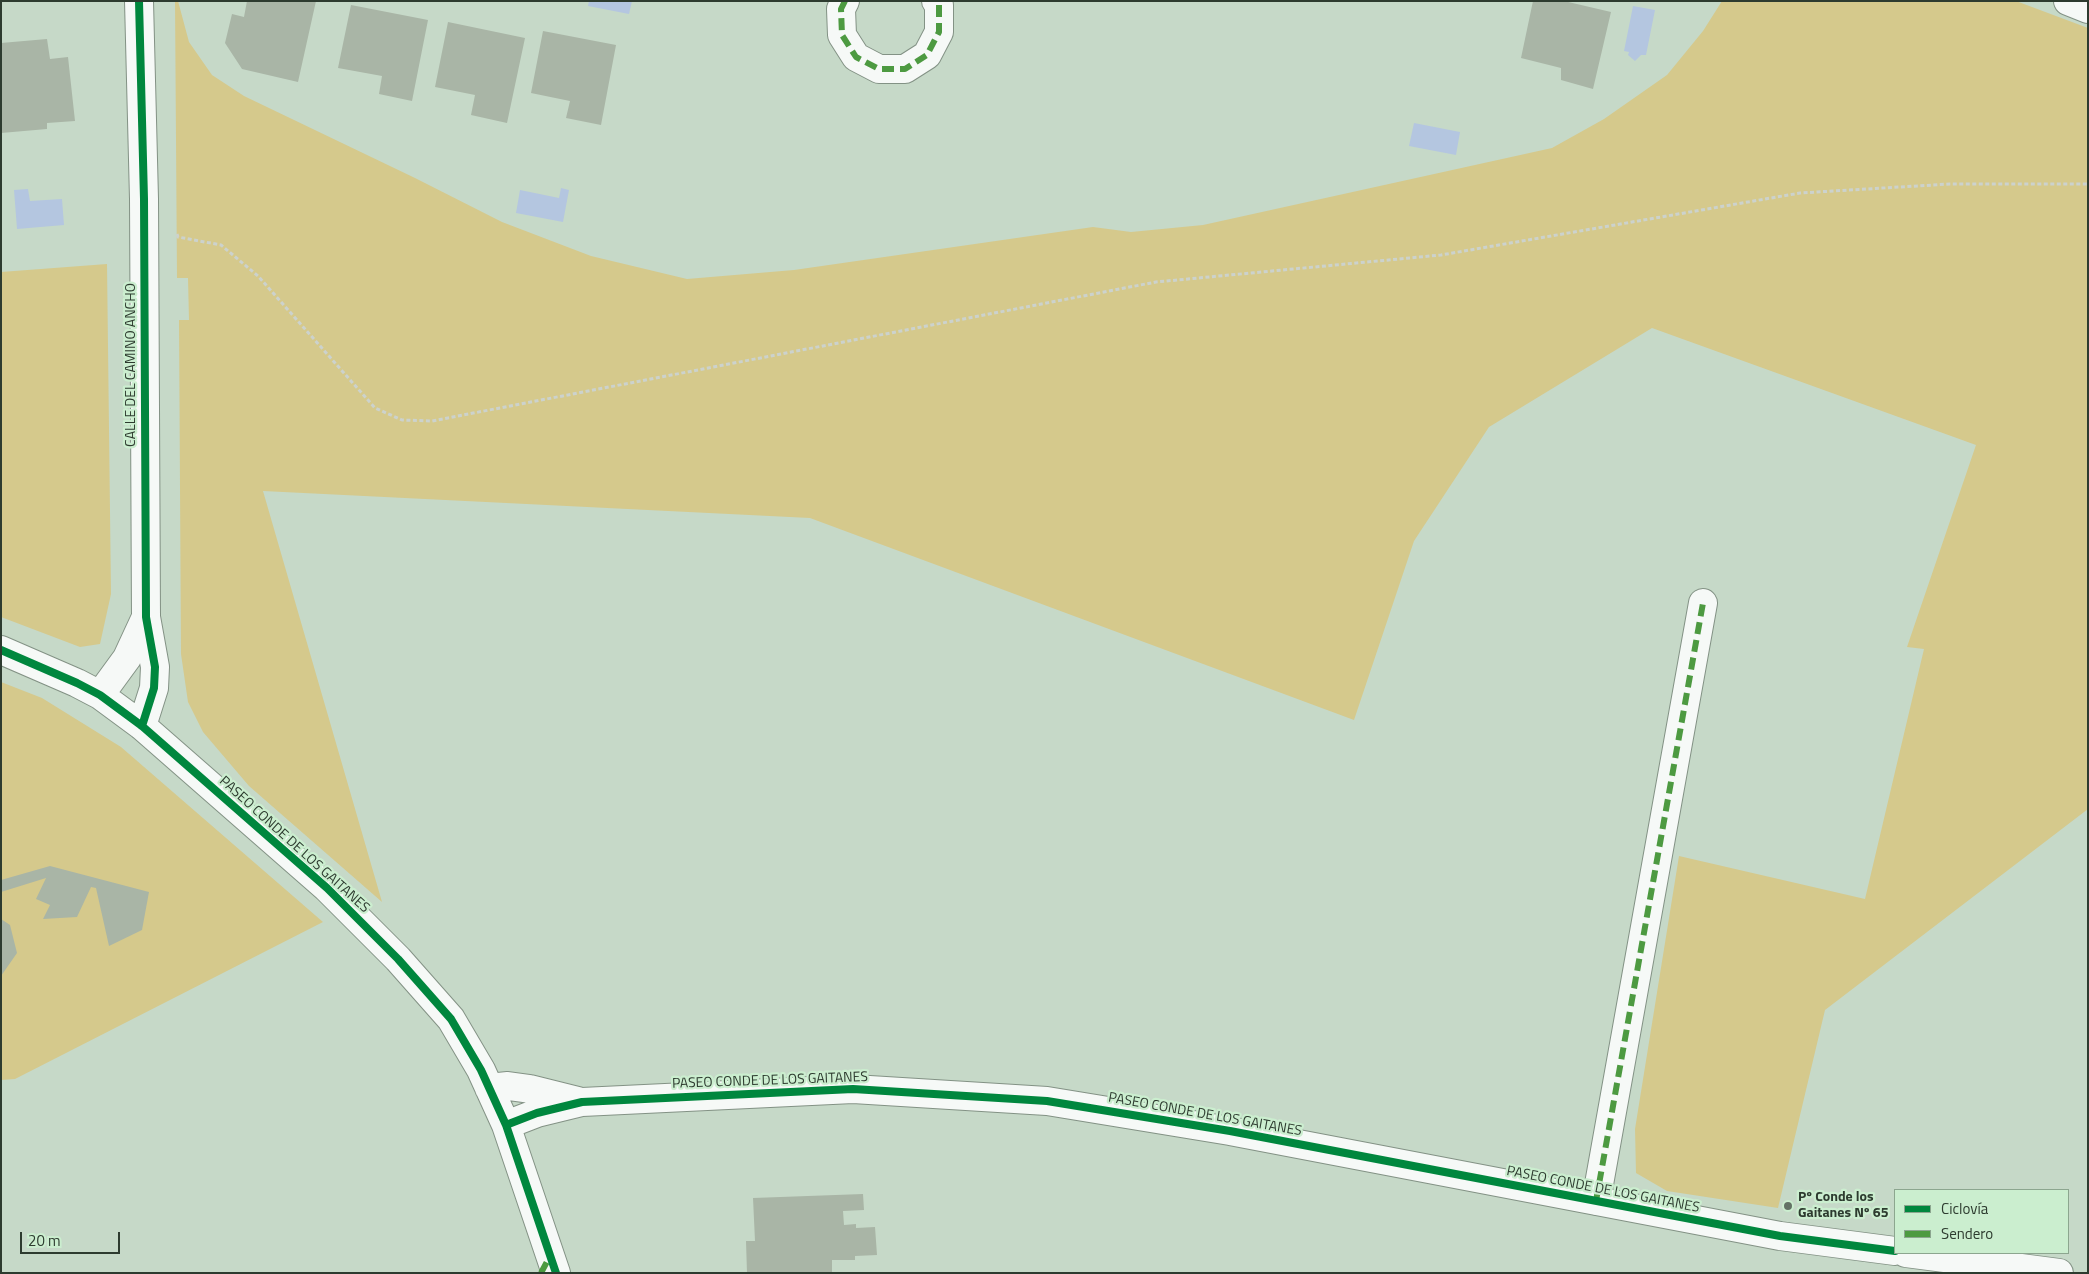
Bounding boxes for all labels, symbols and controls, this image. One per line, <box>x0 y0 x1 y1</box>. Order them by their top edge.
street label: CALLE DEL CAMINO ANCHO <box>124 283 140 447</box>
street label: PASEO CONDE DE LOS GAITANES <box>216 773 372 917</box>
street label: PASEO CONDE DE LOS GAITANES <box>672 1069 868 1093</box>
street label: PASEO CONDE DE LOS GAITANES <box>1107 1090 1303 1140</box>
street label: PASEO CONDE DE LOS GAITANES <box>1505 1163 1701 1217</box>
legend <box>1894 1189 2069 1254</box>
place label: Pº Conde los Gaitanes Nº 65 <box>1798 1190 1888 1222</box>
text: Ciclovía <box>1941 1197 1988 1220</box>
marker: Pº Conde los Gaitanes Nº 65 <box>1782 1200 1794 1212</box>
scale bar <box>22 1222 122 1254</box>
text: Sendero <box>1941 1222 1993 1245</box>
text: 20 m <box>28 1229 61 1252</box>

